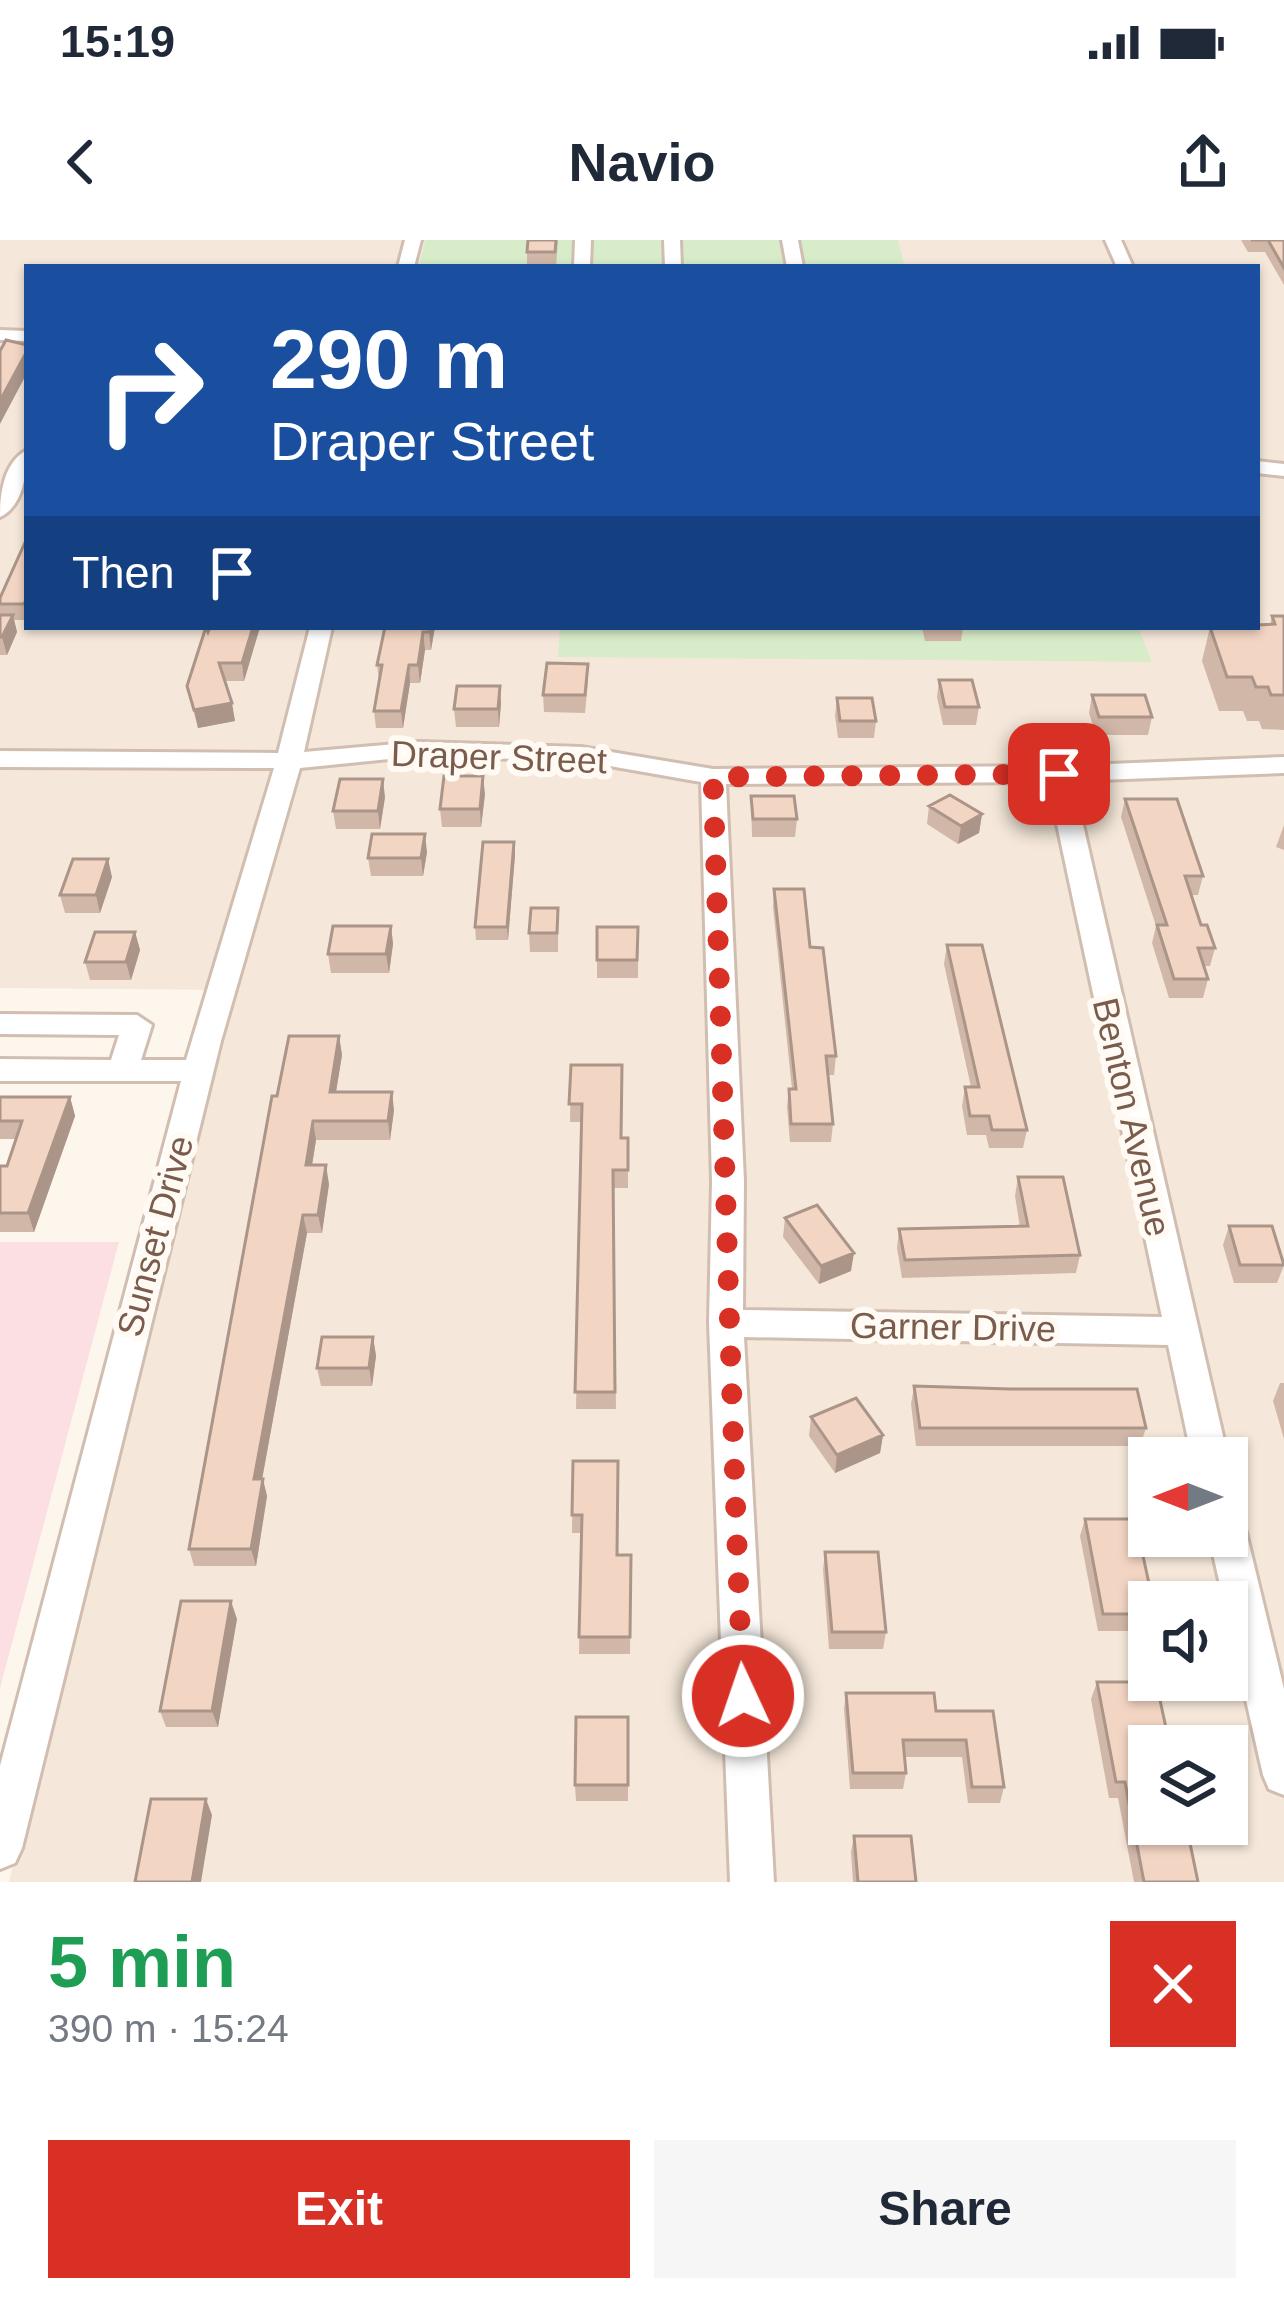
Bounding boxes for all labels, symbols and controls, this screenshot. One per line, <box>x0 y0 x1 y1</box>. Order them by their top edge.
text: 15:19 <box>60 16 175 67</box>
icon: back <box>48 129 114 195</box>
icon: share <box>1170 129 1236 195</box>
text: Navio <box>568 132 716 192</box>
icon: right <box>72 312 228 468</box>
text: 290 m <box>270 312 508 406</box>
text: Draper Street <box>270 411 594 471</box>
icon: arrive <box>199 540 265 606</box>
text: Then <box>72 547 175 598</box>
pin <box>1008 723 1110 825</box>
street label: Draper Street <box>390 733 608 781</box>
icon: arrive <box>1026 741 1092 807</box>
street label: Benton Avenue <box>1085 994 1179 1240</box>
street label: Sunset Drive <box>109 1131 201 1341</box>
street label: Garner Drive <box>850 1305 1056 1349</box>
north arrow <box>1128 1437 1248 1557</box>
map controls <box>1128 1437 1248 1845</box>
button: sound <box>1128 1581 1248 1701</box>
position arrow <box>680 1633 806 1759</box>
button: layers <box>1128 1725 1248 1845</box>
button: close <box>1110 1921 1236 2047</box>
text: 5 min <box>48 1922 236 2002</box>
text: 390 m · 15:24 <box>48 2007 289 2050</box>
button: Exit <box>48 2140 630 2278</box>
button: Share <box>654 2140 1236 2278</box>

